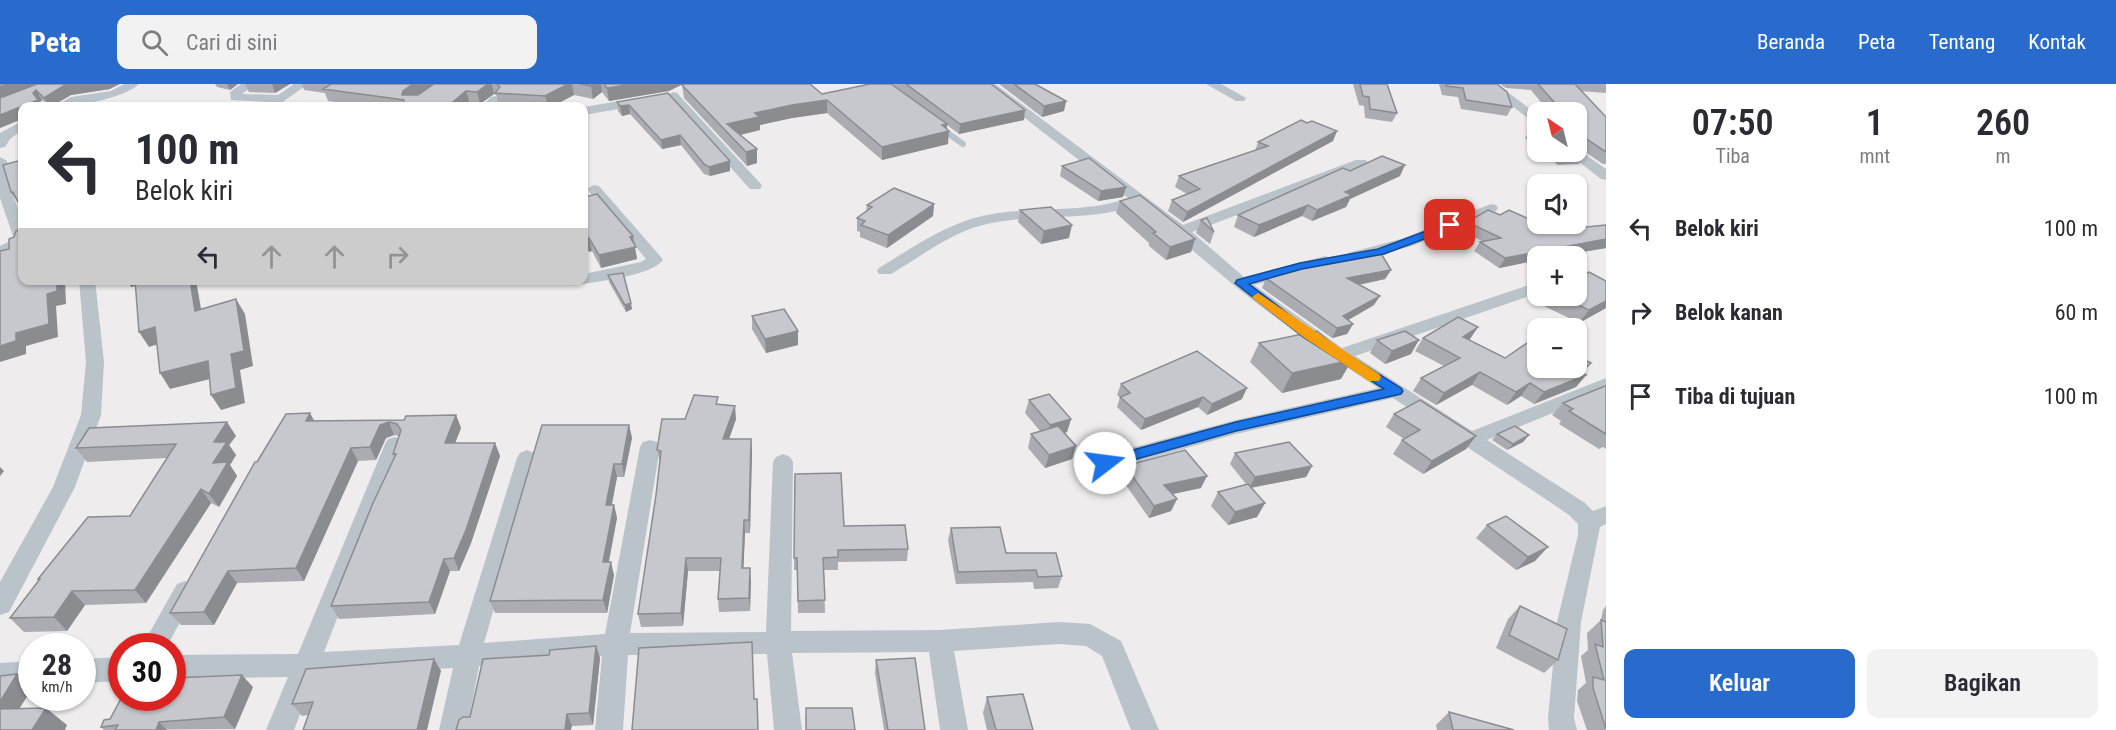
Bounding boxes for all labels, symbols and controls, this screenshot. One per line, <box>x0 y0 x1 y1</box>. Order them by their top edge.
search box <box>117 15 537 69</box>
text: Peta <box>30 26 81 59</box>
icon: search <box>138 26 171 59</box>
text: Cari di sini <box>186 30 278 55</box>
text: Beranda <box>1757 30 1825 54</box>
text: Peta <box>1858 30 1896 54</box>
text: Tentang <box>1929 30 1995 54</box>
text: Kontak <box>2028 30 2086 54</box>
north arrow <box>1527 102 1587 162</box>
map controls <box>1527 102 1587 378</box>
text: 07:50 <box>1692 102 1774 144</box>
text: 1 <box>1866 102 1884 144</box>
text: 260 <box>1976 102 2030 144</box>
text: 100 m <box>135 125 240 174</box>
icon: left <box>36 126 114 204</box>
text: Tiba <box>1716 144 1750 168</box>
text: mnt <box>1859 144 1890 168</box>
text: m <box>1996 144 2011 168</box>
button: sound <box>1527 174 1587 234</box>
text: Belok kiri <box>135 175 233 207</box>
pin <box>1424 199 1475 250</box>
icon: arrive <box>1433 208 1466 241</box>
icon: left <box>1624 212 1657 245</box>
text: Belok kiri <box>1675 216 1759 241</box>
text: 100 m <box>2044 216 2098 241</box>
icon: left <box>192 240 225 273</box>
icon: ahead <box>255 240 288 273</box>
icon: ahead <box>318 240 351 273</box>
icon: right <box>381 240 414 273</box>
button: + <box>1527 246 1587 306</box>
icon: right <box>1624 296 1657 329</box>
text: Belok kanan <box>1675 300 1783 325</box>
text: 60 m <box>2055 300 2098 325</box>
button: − <box>1527 318 1587 378</box>
icon: arrive <box>1624 380 1657 413</box>
text: Tiba di tujuan <box>1675 384 1795 409</box>
text: 100 m <box>2044 384 2098 409</box>
position arrow <box>1073 431 1137 495</box>
speed limit sign: 30 <box>108 633 186 711</box>
text: 28 <box>42 647 72 682</box>
button: Keluar <box>1624 649 1855 718</box>
button: Bagikan <box>1867 649 2098 718</box>
text: km/h <box>42 678 72 696</box>

